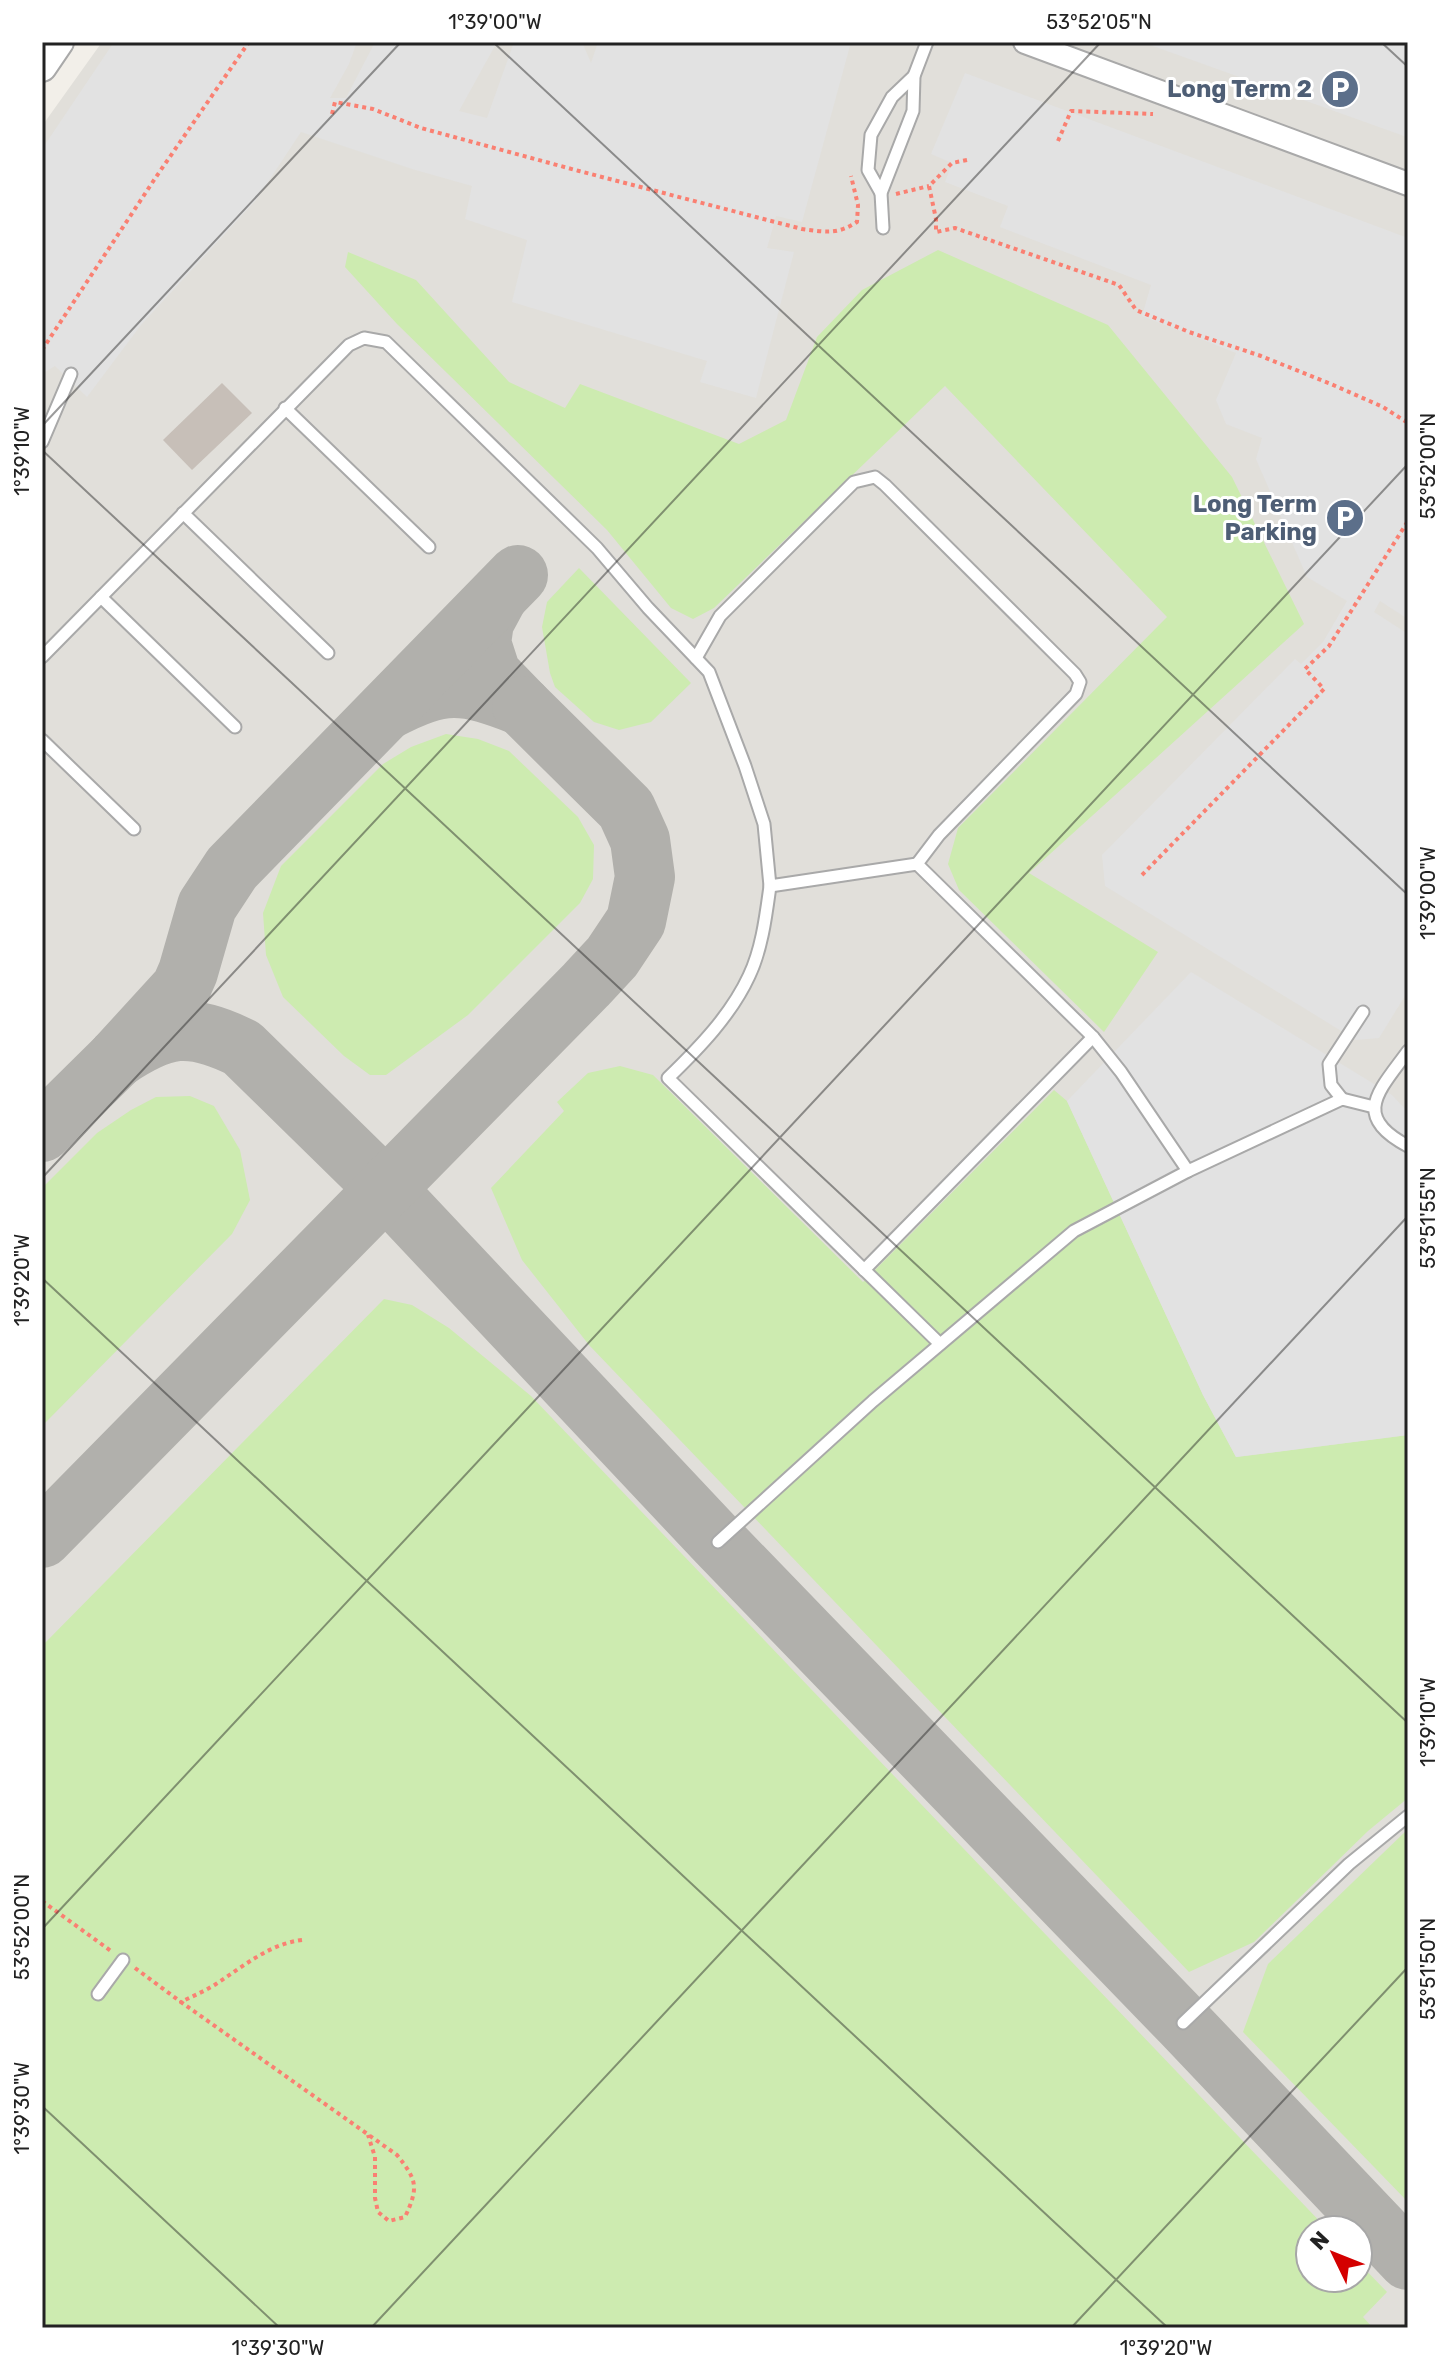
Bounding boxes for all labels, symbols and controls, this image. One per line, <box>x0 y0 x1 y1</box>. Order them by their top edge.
text: 1°39'00"W <box>448 10 542 34</box>
text: 53°52'05"N <box>1046 10 1152 34</box>
parking icon: Long Term 2 <box>1319 68 1361 110</box>
place label: Long Term 2 <box>1167 75 1312 103</box>
text: 1°39'10"W <box>10 406 34 496</box>
text: 53°52'00"N <box>1416 413 1440 519</box>
place label: Long Term Parking <box>1193 490 1317 546</box>
parking icon: Long Term Parking <box>1324 497 1366 539</box>
text: 1°39'00"W <box>1416 846 1440 940</box>
text: 53°51'55"N <box>1416 1167 1440 1269</box>
text: 1°39'20"W <box>10 1234 34 1326</box>
text: 1°39'10"W <box>1416 1677 1440 1767</box>
text: 53°52'00"N <box>10 1874 34 1980</box>
text: 53°51'50"N <box>1416 1918 1440 2020</box>
text: 1°39'30"W <box>10 2062 34 2154</box>
north arrow <box>1294 2214 1374 2294</box>
text: N <box>1304 2226 1335 2256</box>
text: 1°39'30"W <box>232 2336 324 2360</box>
text: 1°39'20"W <box>1120 2336 1212 2360</box>

